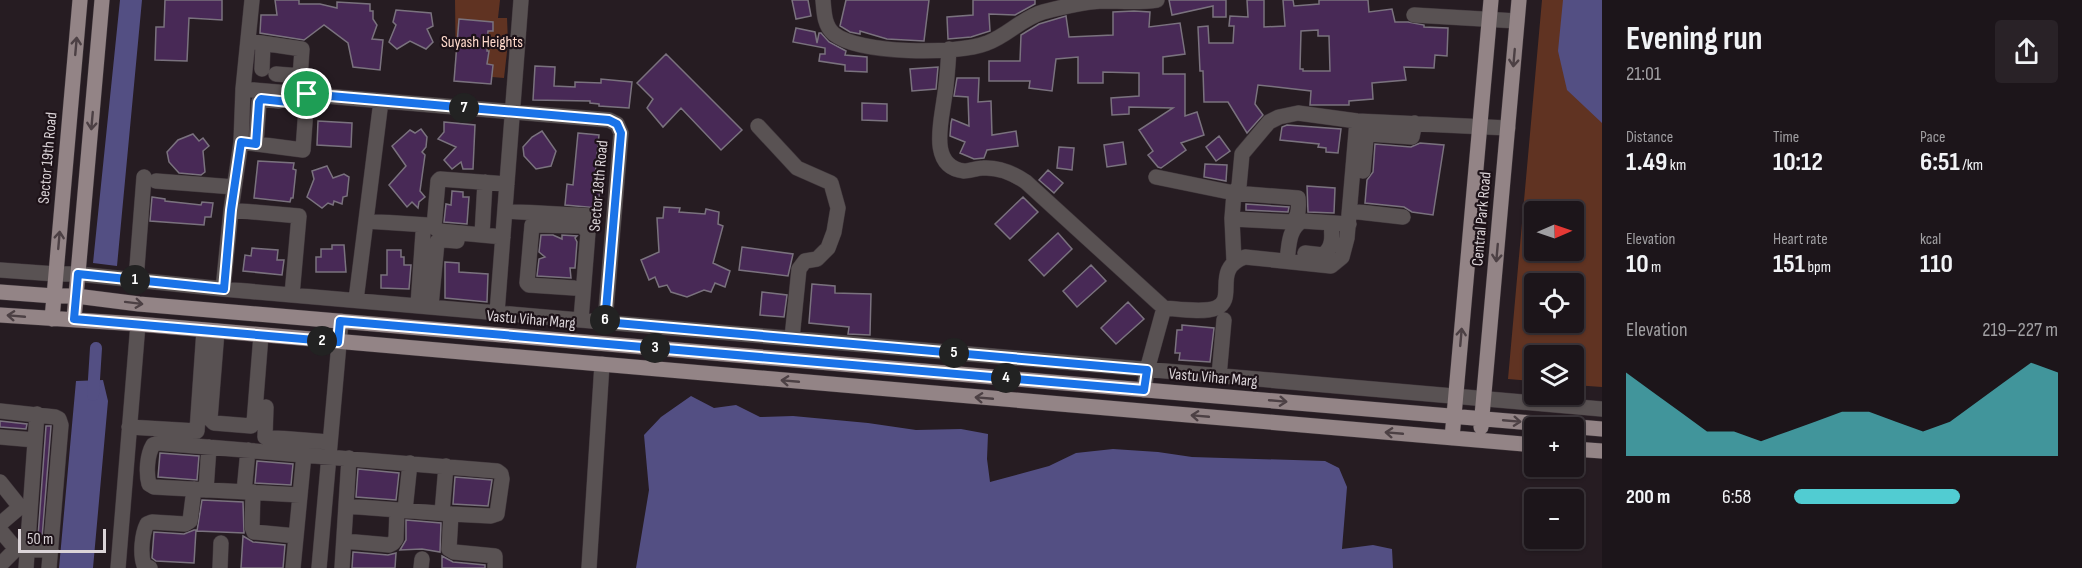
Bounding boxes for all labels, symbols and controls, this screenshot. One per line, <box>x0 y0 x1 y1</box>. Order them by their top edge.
text: Evening run <box>1626 19 1762 59</box>
button: share <box>1995 20 2058 83</box>
park label: Suyash Heights <box>441 33 523 52</box>
one-way arrow <box>71 37 82 57</box>
one-way arrow <box>1508 48 1519 68</box>
text: 21:01 <box>1626 62 1661 86</box>
pin <box>281 68 332 119</box>
icon: arrive <box>290 77 323 110</box>
pin: 7 <box>449 93 479 123</box>
text: 7 <box>461 98 467 117</box>
street label: Sector 19th Road <box>35 111 61 205</box>
one-way arrow <box>86 111 97 131</box>
text: Distance <box>1626 128 1673 147</box>
text: Time <box>1773 128 1799 147</box>
text: Pace <box>1920 128 1945 147</box>
street label: Sector 18th Road <box>586 140 612 232</box>
text: 1.49 <box>1626 147 1667 178</box>
text: 10:12 <box>1773 147 1823 178</box>
text: 6:51 <box>1920 147 1960 178</box>
text: km <box>1667 156 1686 175</box>
text: /km <box>1960 156 1983 175</box>
street label: Central Park Road <box>1468 171 1496 267</box>
north arrow <box>1524 201 1584 261</box>
map controls <box>1524 201 1584 549</box>
text: Elevation <box>1626 230 1675 249</box>
text: Heart rate <box>1773 230 1828 249</box>
text: kcal <box>1920 230 1941 249</box>
one-way arrow <box>54 231 65 251</box>
one-way arrow <box>1491 242 1502 262</box>
text: 10 <box>1626 249 1649 280</box>
text: 151 <box>1773 249 1805 280</box>
text: 110 <box>1920 249 1953 280</box>
text: m <box>1649 258 1661 277</box>
text: bpm <box>1805 258 1831 277</box>
pin: 1 <box>120 265 150 295</box>
text: 1 <box>132 270 138 289</box>
button: locate <box>1524 273 1584 333</box>
one-way arrow <box>123 298 143 309</box>
pin: 6 <box>590 305 620 335</box>
street label: Vastu Vihar Marg <box>486 307 576 333</box>
text: 6 <box>601 310 609 329</box>
one-way arrow <box>7 311 26 322</box>
text: Elevation <box>1626 318 1688 342</box>
text: 219–227 m <box>1982 318 2058 342</box>
pin: 2 <box>307 326 337 356</box>
one-way arrow <box>1456 328 1467 348</box>
text: 2 <box>318 331 326 350</box>
pin: 3 <box>640 333 670 363</box>
text: 3 <box>651 338 659 357</box>
pin: 5 <box>939 338 969 368</box>
text: 5 <box>950 343 958 362</box>
button: layers <box>1524 345 1584 405</box>
pin: 4 <box>991 363 1021 393</box>
street label: Vastu Vihar Marg <box>1168 365 1258 391</box>
text: 4 <box>1002 368 1010 387</box>
one-way arrow <box>781 375 801 386</box>
one-way arrow <box>975 392 995 403</box>
one-way arrow <box>1267 396 1287 407</box>
one-way arrow <box>1190 410 1210 421</box>
one-way arrow <box>1502 416 1522 427</box>
button: + <box>1524 417 1584 477</box>
one-way arrow <box>1384 427 1404 438</box>
text: 200 m <box>1626 485 1670 509</box>
text: 6:58 <box>1722 485 1751 509</box>
button: − <box>1524 489 1584 549</box>
scale bar <box>18 526 106 554</box>
text: 50 m <box>27 530 53 549</box>

